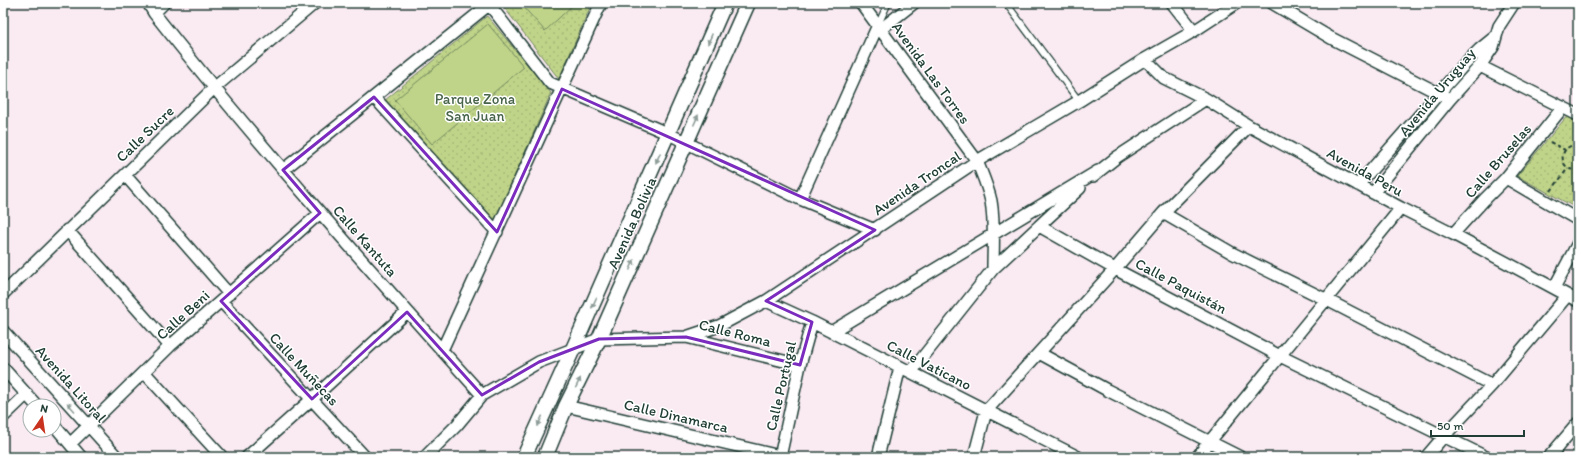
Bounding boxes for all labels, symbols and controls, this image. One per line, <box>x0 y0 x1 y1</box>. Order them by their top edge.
street label: Avenida Las Torres <box>888 19 974 128</box>
one-way arrow <box>707 33 713 44</box>
street label: Avenida Uruguay <box>1395 44 1479 140</box>
park label: Parque Zona San Juan <box>435 90 516 125</box>
street label: Calle Sucre <box>112 102 178 166</box>
one-way arrow <box>693 115 699 126</box>
street label: Calle Bruselas <box>1461 120 1535 202</box>
street label: Avenida Peru <box>1324 144 1406 200</box>
street label: Avenida Troncal <box>870 147 965 219</box>
one-way arrow <box>655 152 661 164</box>
street label: Avenida Bolivia <box>604 174 660 272</box>
street label: Calle Kantuta <box>329 201 401 281</box>
street label: Calle Paquistán <box>1132 254 1230 318</box>
one-way arrow <box>629 259 635 270</box>
street label: Calle Beni <box>153 286 213 344</box>
one-way arrow <box>591 297 597 308</box>
street label: Calle Roma <box>697 315 773 351</box>
street label: Calle Muñecas <box>265 329 343 410</box>
street label: Calle Vaticano <box>884 336 974 394</box>
street label: Calle Portugal <box>762 339 800 433</box>
street label: Avenida Litoral <box>32 342 111 427</box>
one-way arrow <box>575 377 581 389</box>
street label: Calle Dinamarca <box>622 395 730 437</box>
north arrow <box>22 398 62 438</box>
text: N <box>39 402 49 416</box>
one-way arrow <box>67 402 76 413</box>
scale bar <box>1431 412 1524 438</box>
one-way arrow <box>537 415 543 426</box>
text: 50 m <box>1437 419 1463 433</box>

